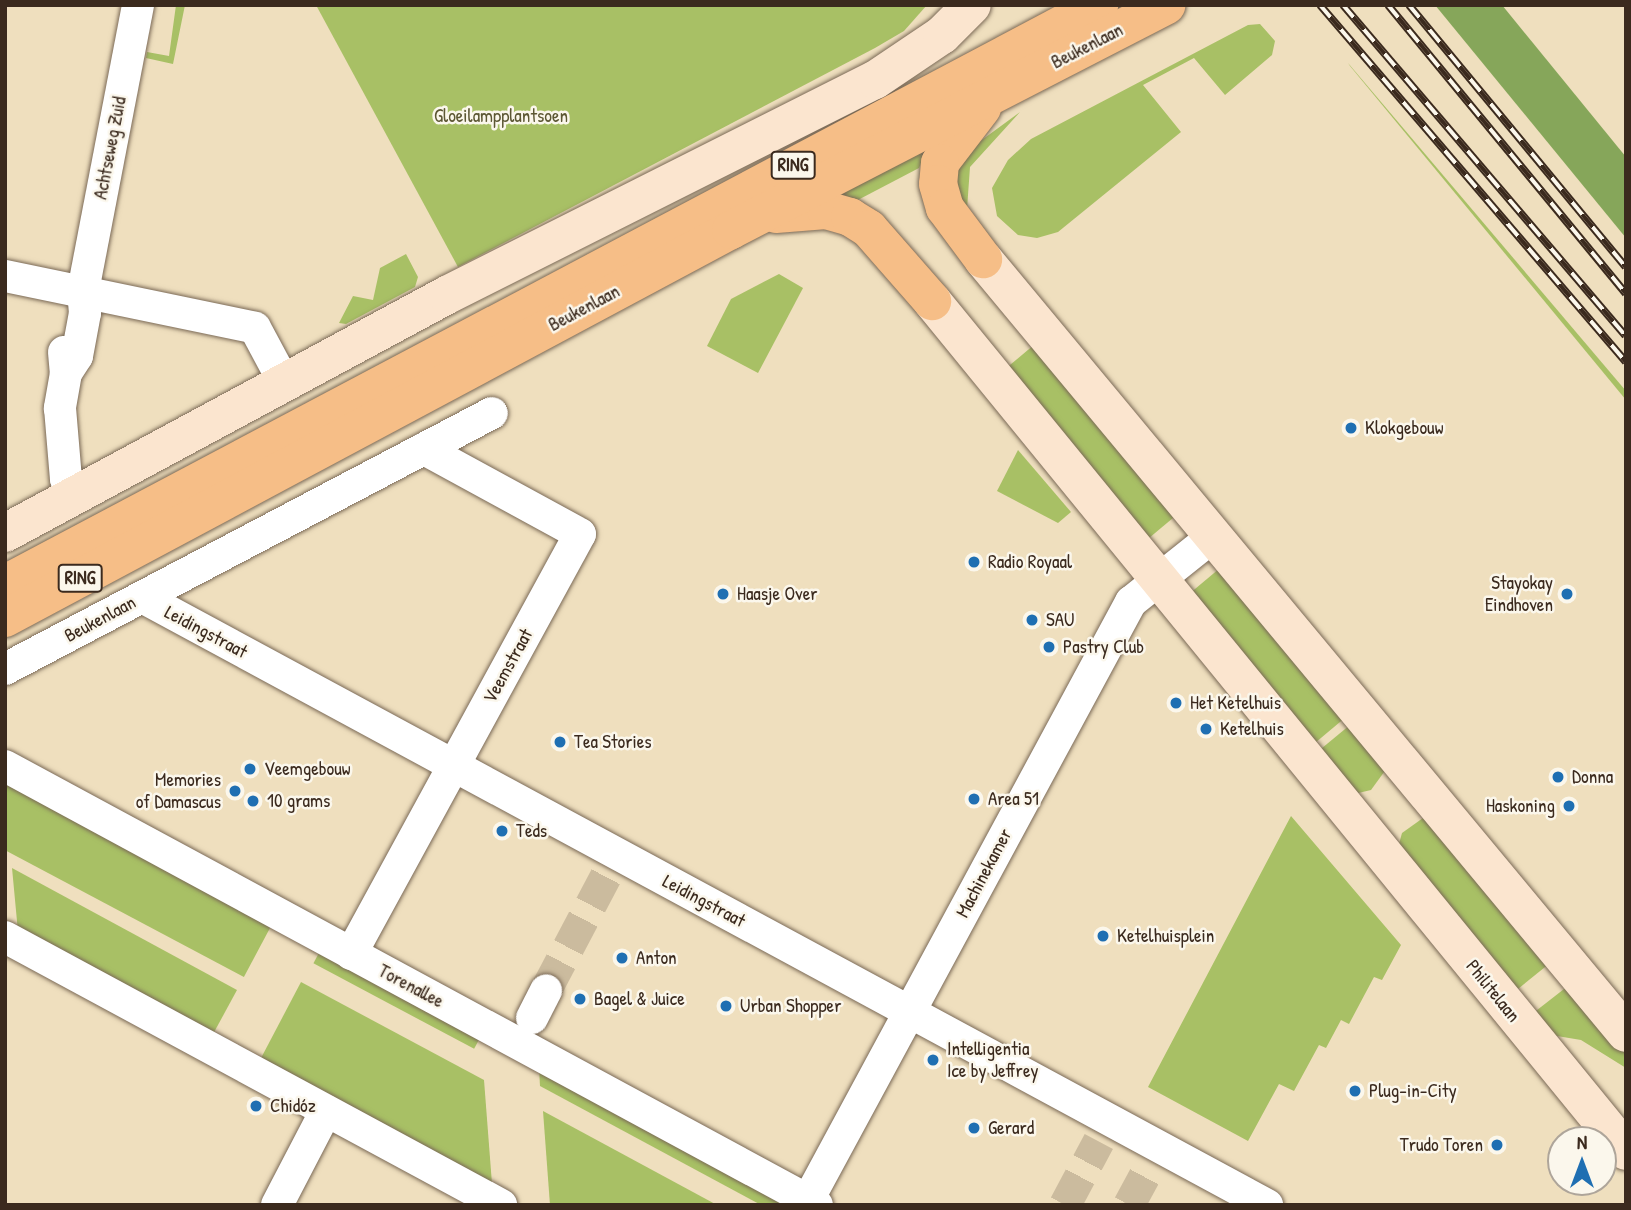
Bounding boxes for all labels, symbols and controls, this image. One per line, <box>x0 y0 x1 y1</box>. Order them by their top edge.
street label: Beukenlaan <box>1047 18 1127 74</box>
street label: Achtseweg Zuid <box>89 95 131 201</box>
park label: Gloeilampplantsoen <box>434 105 568 127</box>
road number: RING <box>770 150 816 180</box>
street label: Beukenlaan <box>544 280 624 336</box>
place label: Klokgebouw <box>1365 417 1443 439</box>
marker: Klokgebouw <box>1343 420 1359 436</box>
place label: Radio Royaal <box>988 551 1072 573</box>
marker: Radio Royaal <box>966 554 982 570</box>
road number: RING <box>57 564 103 592</box>
place label: Stayokay Eindhoven <box>1485 572 1553 616</box>
place label: Haasje Over <box>737 583 818 605</box>
marker: Haasje Over <box>715 586 731 602</box>
marker: Stayokay Eindhoven <box>1559 586 1575 602</box>
street label: Beukenlaan <box>60 591 140 647</box>
street label: Leidingstraat <box>161 601 251 663</box>
place label: SAU <box>1046 609 1074 631</box>
marker: SAU <box>1024 612 1040 628</box>
street label: Veemstraat <box>478 625 538 707</box>
place label: Pastry Club <box>1063 636 1144 658</box>
marker: Pastry Club <box>1041 639 1057 655</box>
place label: Het Ketelhuis <box>1190 692 1281 714</box>
marker: Het Ketelhuis <box>1168 695 1184 711</box>
place label: Ketelhuis <box>1220 718 1284 740</box>
marker: Ketelhuis <box>1198 721 1214 737</box>
place label: Tea Stories <box>574 731 652 753</box>
marker: Tea Stories <box>552 734 568 750</box>
place label: Veemgebouw <box>264 758 351 780</box>
marker: Veemgebouw <box>242 761 258 777</box>
place label: Donna <box>1572 766 1613 788</box>
place label: Memories of Damascus <box>136 769 221 813</box>
marker: Donna <box>1550 769 1566 785</box>
marker: Memories of Damascus <box>227 783 243 799</box>
place label: Area 51 <box>988 788 1039 810</box>
place label: 10 grams <box>267 790 330 812</box>
marker: Area 51 <box>966 791 982 807</box>
marker: 10 grams <box>245 793 261 809</box>
place label: Haskoning <box>1486 795 1555 817</box>
marker: Haskoning <box>1561 798 1577 814</box>
place label: Teds <box>516 820 547 842</box>
marker: Teds <box>494 823 510 839</box>
street label: Machinekamer <box>951 825 1017 921</box>
street label: Leidingstraat <box>659 870 749 932</box>
place label: Ketelhuisplein <box>1117 925 1214 947</box>
marker: Ketelhuisplein <box>1095 928 1111 944</box>
place label: Anton <box>636 947 677 969</box>
marker: Anton <box>614 950 630 966</box>
street label: Philitelaan <box>1461 955 1525 1027</box>
street label: Torenallee <box>374 959 448 1013</box>
place label: Bagel & Juice <box>594 988 685 1010</box>
marker: Bagel & Juice <box>572 991 588 1007</box>
place label: Urban Shopper <box>740 995 841 1017</box>
marker: Urban Shopper <box>718 998 734 1014</box>
place label: Intelligentia Ice by Jeffrey <box>947 1038 1038 1082</box>
marker: Intelligentia Ice by Jeffrey <box>925 1052 941 1068</box>
place label: Plug-in-City <box>1369 1080 1457 1102</box>
marker: Plug-in-City <box>1347 1083 1363 1099</box>
place label: Chidóz <box>270 1095 316 1117</box>
marker: Chidóz <box>248 1098 264 1114</box>
place label: Gerard <box>988 1117 1034 1139</box>
marker: Gerard <box>966 1120 982 1136</box>
north arrow <box>1547 1126 1617 1196</box>
text: N <box>1577 1129 1587 1155</box>
place label: Trudo Toren <box>1400 1134 1483 1156</box>
marker: Trudo Toren <box>1489 1137 1505 1153</box>

